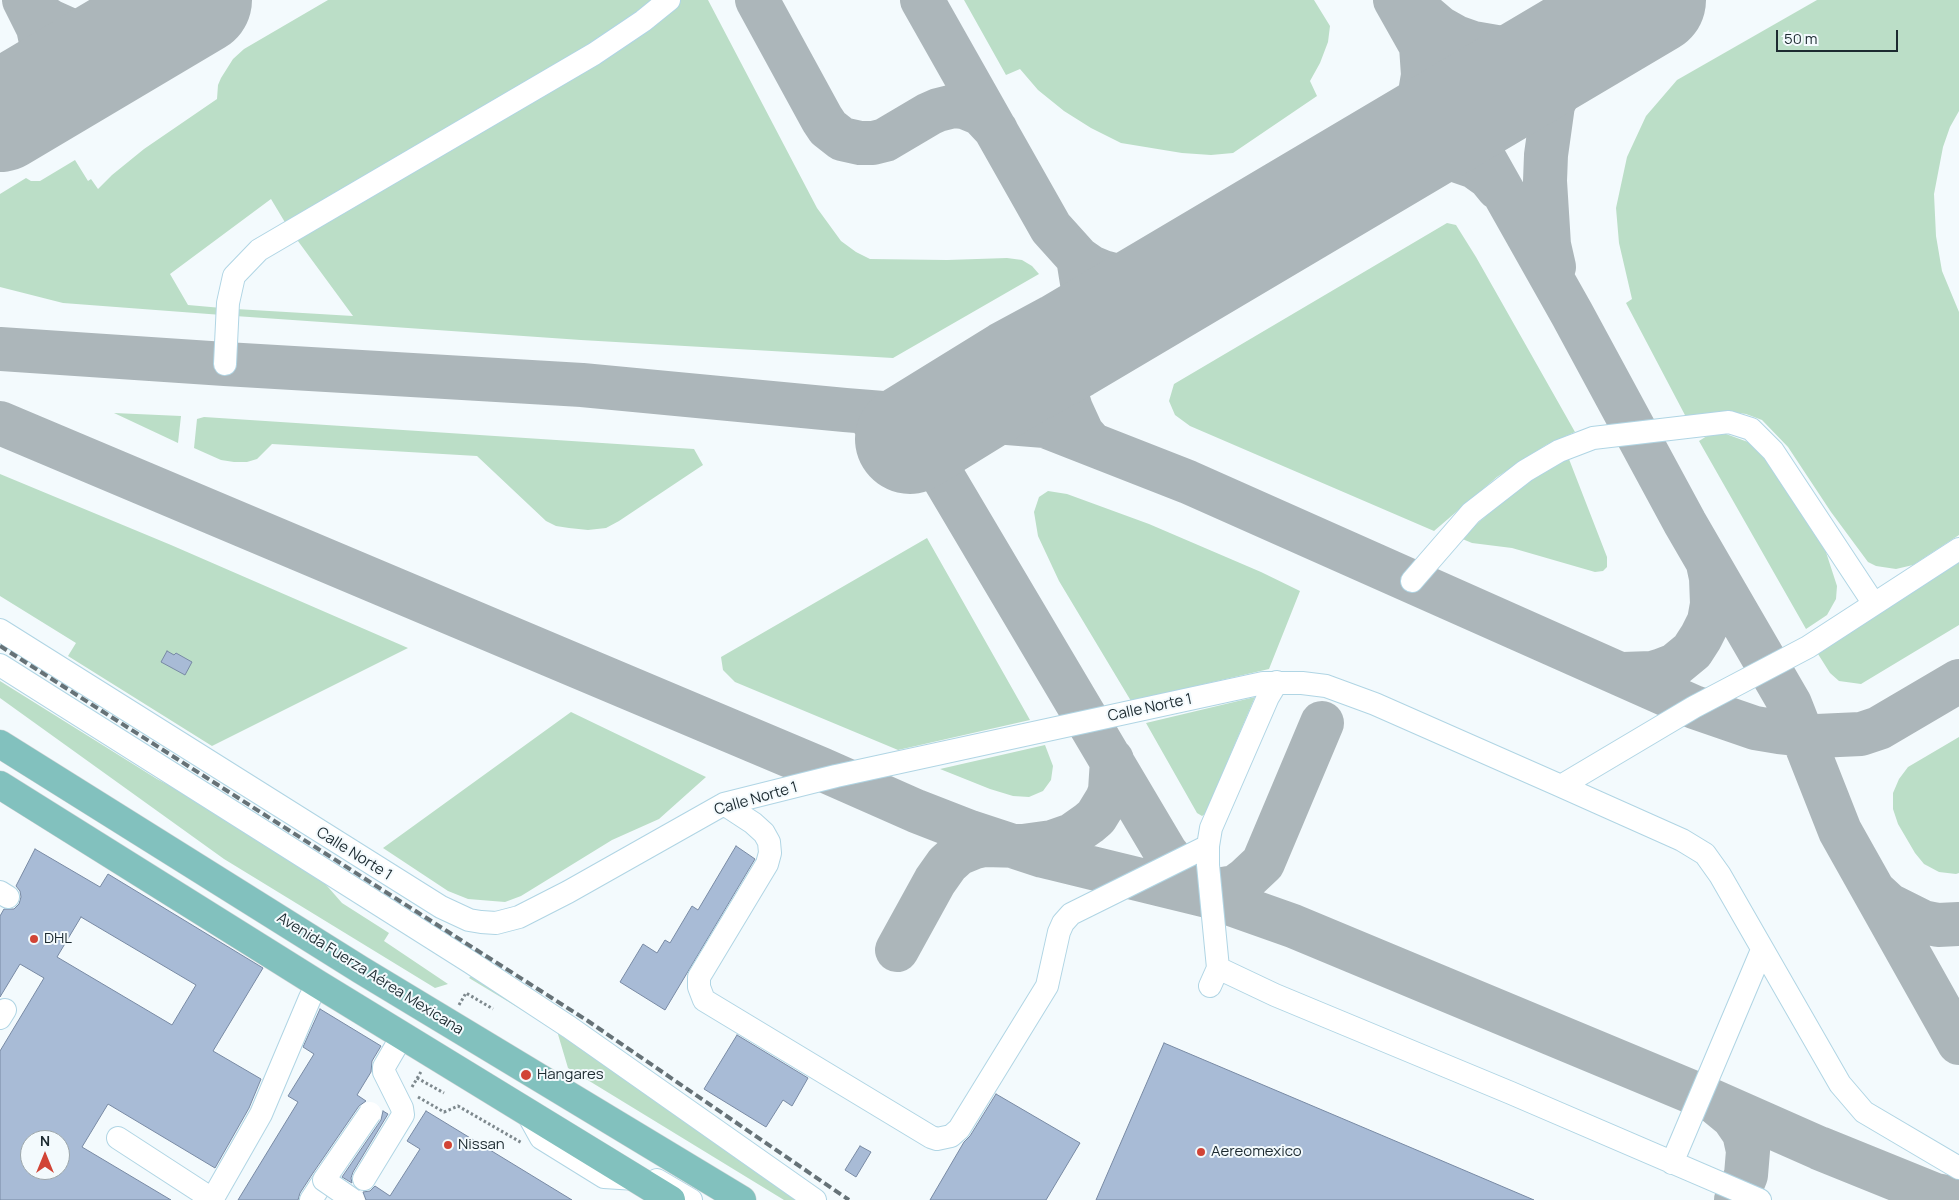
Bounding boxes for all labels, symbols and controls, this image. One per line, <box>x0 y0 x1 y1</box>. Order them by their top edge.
scale bar <box>1779 20 1902 52</box>
text: 50 m <box>1784 28 1818 49</box>
street label: Calle Norte 1 <box>1106 690 1194 726</box>
street label: Calle Norte 1 <box>712 779 800 819</box>
street label: Calle Norte 1 <box>313 824 395 884</box>
street label: Avenida Fuerza Aérea Mexicana <box>273 909 467 1039</box>
place label: DHL <box>44 930 72 948</box>
marker: DHL <box>28 933 40 945</box>
place label: Hangares <box>537 1066 604 1084</box>
marker: Hangares <box>519 1068 533 1082</box>
north arrow <box>20 1130 70 1180</box>
text: N <box>40 1131 50 1150</box>
place label: Nissan <box>458 1136 505 1154</box>
marker: Nissan <box>442 1139 454 1151</box>
place label: Aereomexico <box>1211 1143 1302 1161</box>
marker: Aereomexico <box>1195 1146 1207 1158</box>

